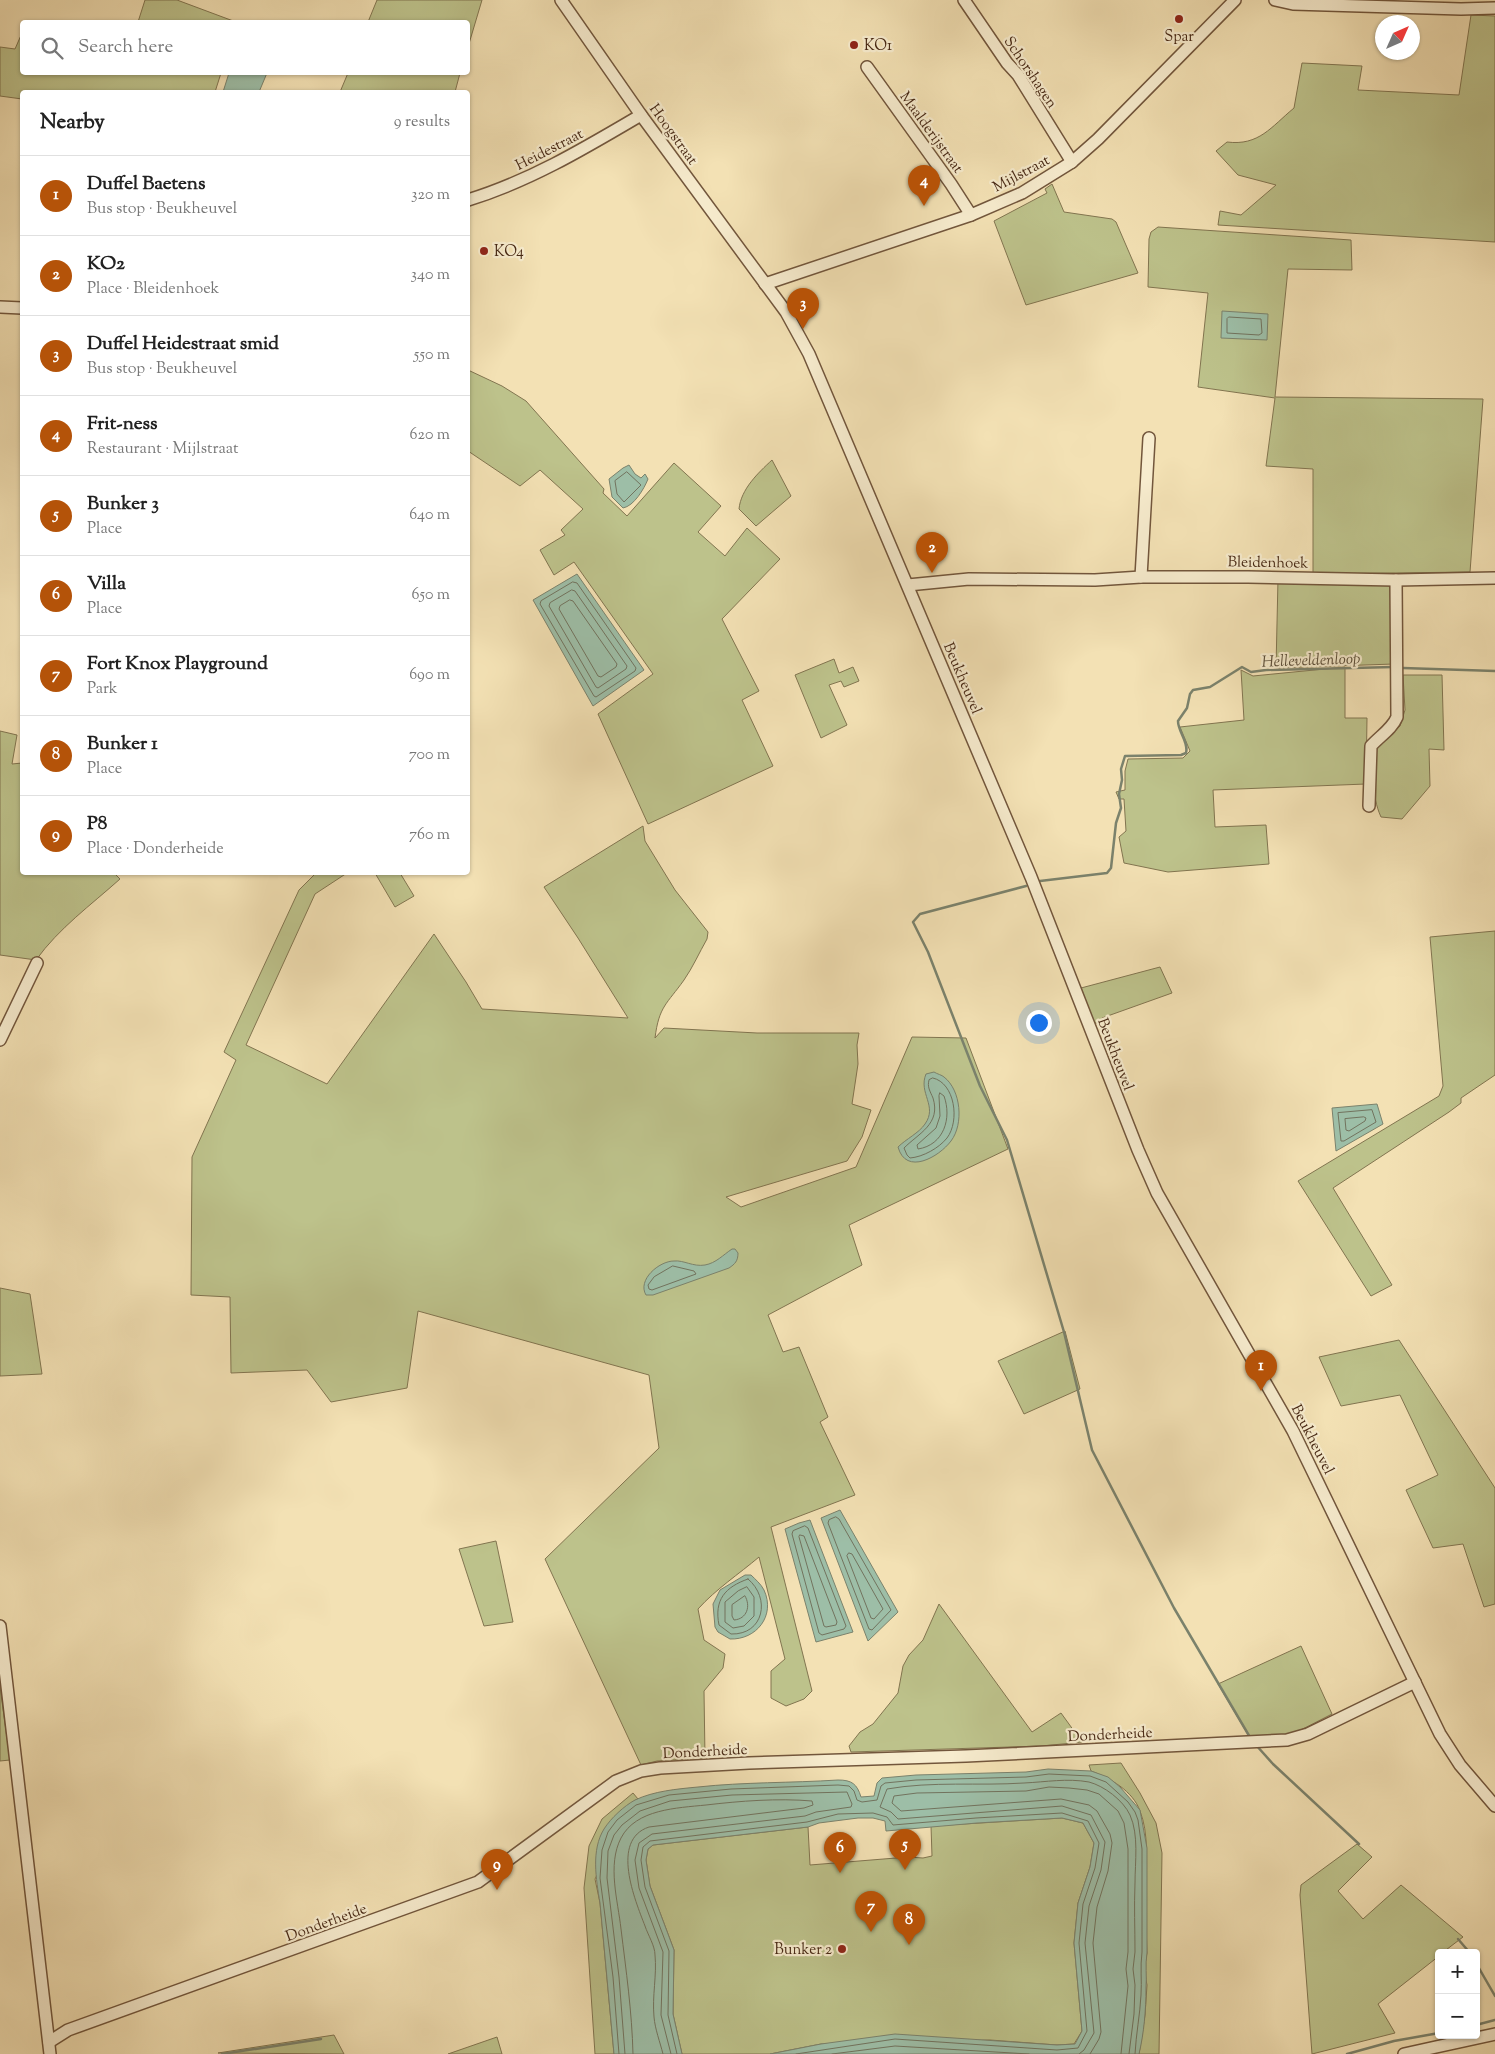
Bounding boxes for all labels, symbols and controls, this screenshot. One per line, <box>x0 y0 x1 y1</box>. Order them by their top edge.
marker: Spar <box>1173 13 1185 25</box>
north arrow <box>1375 15 1420 60</box>
search box <box>20 20 470 75</box>
place label: Spar <box>1164 27 1194 48</box>
street label: Schorshagen <box>998 33 1062 113</box>
icon: search <box>38 34 66 62</box>
text: Search here <box>78 34 173 61</box>
place label: KO1 <box>864 36 892 57</box>
marker: KO1 <box>848 39 860 51</box>
street label: Maalderijstraat <box>894 88 968 178</box>
street label: Hoogstraat <box>643 100 702 170</box>
text: Nearby <box>40 108 105 138</box>
text: 9 results <box>394 111 450 134</box>
street label: Heidestraat <box>512 124 587 176</box>
street label: Mijlstraat <box>989 151 1054 198</box>
pin: 4 <box>908 165 940 206</box>
text: Duffel Baetens <box>87 171 206 198</box>
text: 1 <box>53 184 59 207</box>
text: 320 m <box>411 184 450 207</box>
text: Bus stop · Beukheuvel <box>87 198 237 221</box>
place label: KO4 <box>494 242 524 263</box>
marker: KO4 <box>478 245 490 257</box>
text: KO2 <box>87 251 125 278</box>
text: 2 <box>52 264 60 287</box>
text: 340 m <box>411 264 450 287</box>
text: Place · Bleidenhoek <box>87 278 219 301</box>
pin: 3 <box>787 288 819 329</box>
text: Duffel Heidestraat smid <box>87 331 279 358</box>
text: 3 <box>53 344 59 367</box>
text: 550 m <box>414 344 450 367</box>
text: Bus stop · Beukheuvel <box>87 358 237 381</box>
text: Frit-ness <box>87 411 157 438</box>
text: 4 <box>52 424 60 447</box>
text: 620 m <box>410 424 450 447</box>
text: Restaurant · Mijlstraat <box>87 438 239 461</box>
text: Bunker 3 <box>87 491 159 518</box>
text: 5 <box>53 504 59 527</box>
text: 640 m <box>409 504 450 527</box>
text: Place <box>87 518 122 541</box>
pin: 2 <box>916 532 948 573</box>
street label: Bleidenhoek <box>1227 552 1309 575</box>
text: Villa <box>87 571 126 598</box>
text: 6 <box>52 584 60 607</box>
text: 650 m <box>411 584 450 607</box>
text: Place <box>87 598 122 621</box>
street label: Beukheuvel <box>937 639 986 718</box>
water label: Helleveldenloop <box>1261 648 1361 675</box>
text: Fort Knox Playground <box>87 651 268 678</box>
text: 7 <box>52 664 60 687</box>
text: 690 m <box>409 664 450 687</box>
text: Park <box>87 678 118 701</box>
text: Bunker 1 <box>87 731 158 758</box>
text: 8 <box>52 744 60 767</box>
text: 700 m <box>409 744 450 767</box>
text: Place <box>87 758 122 781</box>
text: P8 <box>87 811 107 838</box>
text: 9 <box>52 824 60 847</box>
text: 760 m <box>409 824 450 847</box>
text: Place · Donderheide <box>87 838 224 861</box>
your location <box>1026 1010 1052 1036</box>
street label: Beukheuvel <box>1091 1015 1138 1094</box>
pin: 1 <box>1245 1350 1277 1391</box>
street label: Beukheuvel <box>1285 1401 1338 1478</box>
street label: Donderheide <box>1067 1723 1153 1748</box>
street label: Donderheide <box>662 1740 748 1765</box>
pin: 5 <box>889 1829 921 1870</box>
pin: 6 <box>824 1832 856 1873</box>
pin: 9 <box>481 1849 513 1890</box>
pin: 7 <box>855 1891 887 1932</box>
street label: Donderheide <box>283 1899 370 1948</box>
pin: 8 <box>893 1904 925 1945</box>
place label: Bunker 2 <box>774 1940 832 1961</box>
marker: Bunker 2 <box>836 1943 848 1955</box>
map controls <box>1435 1949 1480 2039</box>
button: + <box>1435 1949 1480 1994</box>
button: − <box>1435 1994 1480 2039</box>

